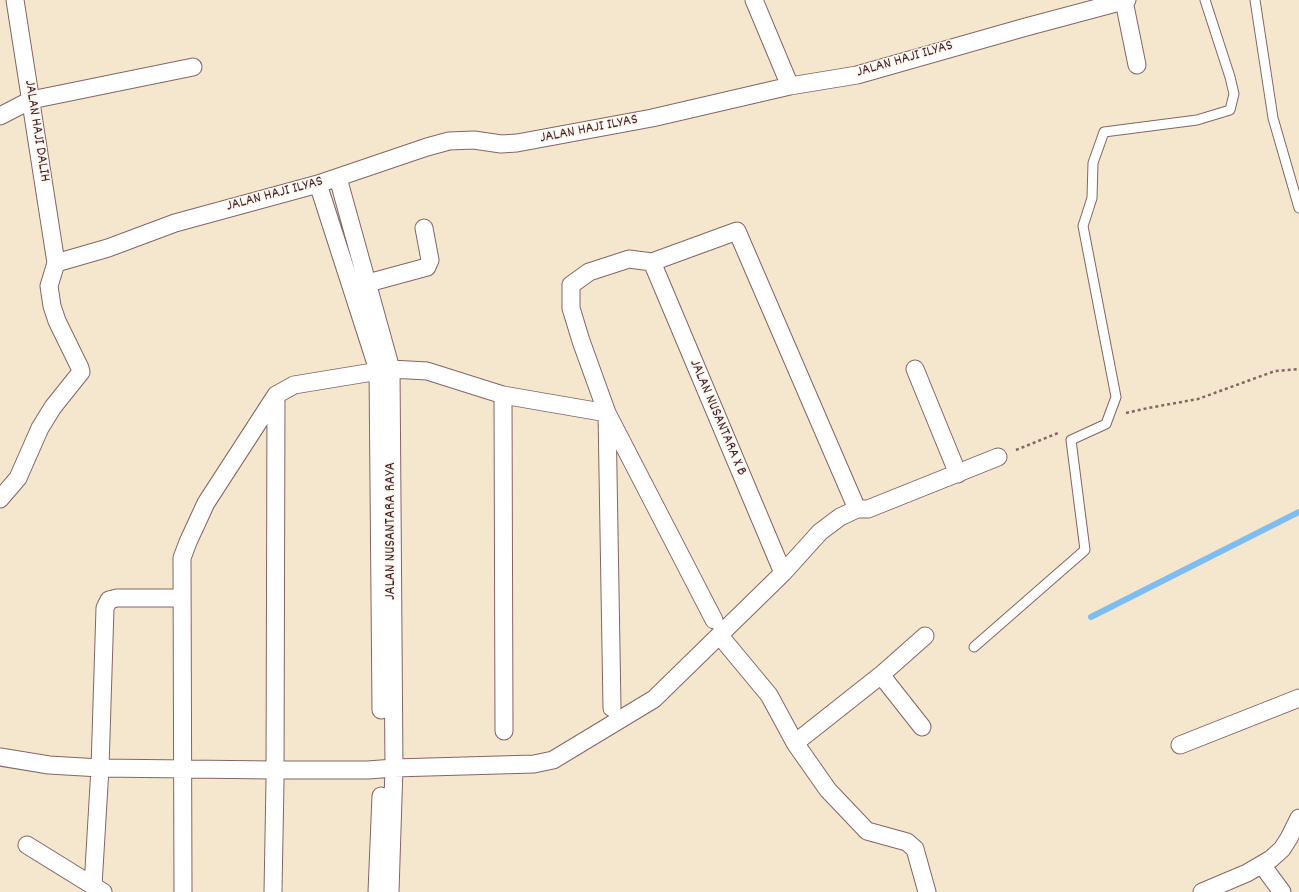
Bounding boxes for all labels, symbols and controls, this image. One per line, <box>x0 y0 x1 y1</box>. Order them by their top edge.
street label: JALAN HAJI ILYAS <box>855 38 955 82</box>
street label: JALAN HAJI DALIH <box>19 79 53 183</box>
street label: JALAN HAJI ILYAS <box>539 112 639 148</box>
street label: JALAN HAJI ILYAS <box>225 173 325 217</box>
street label: JALAN NUSANTARA X B <box>684 357 750 479</box>
street label: JALAN NUSANTARA RAYA <box>383 462 401 600</box>

